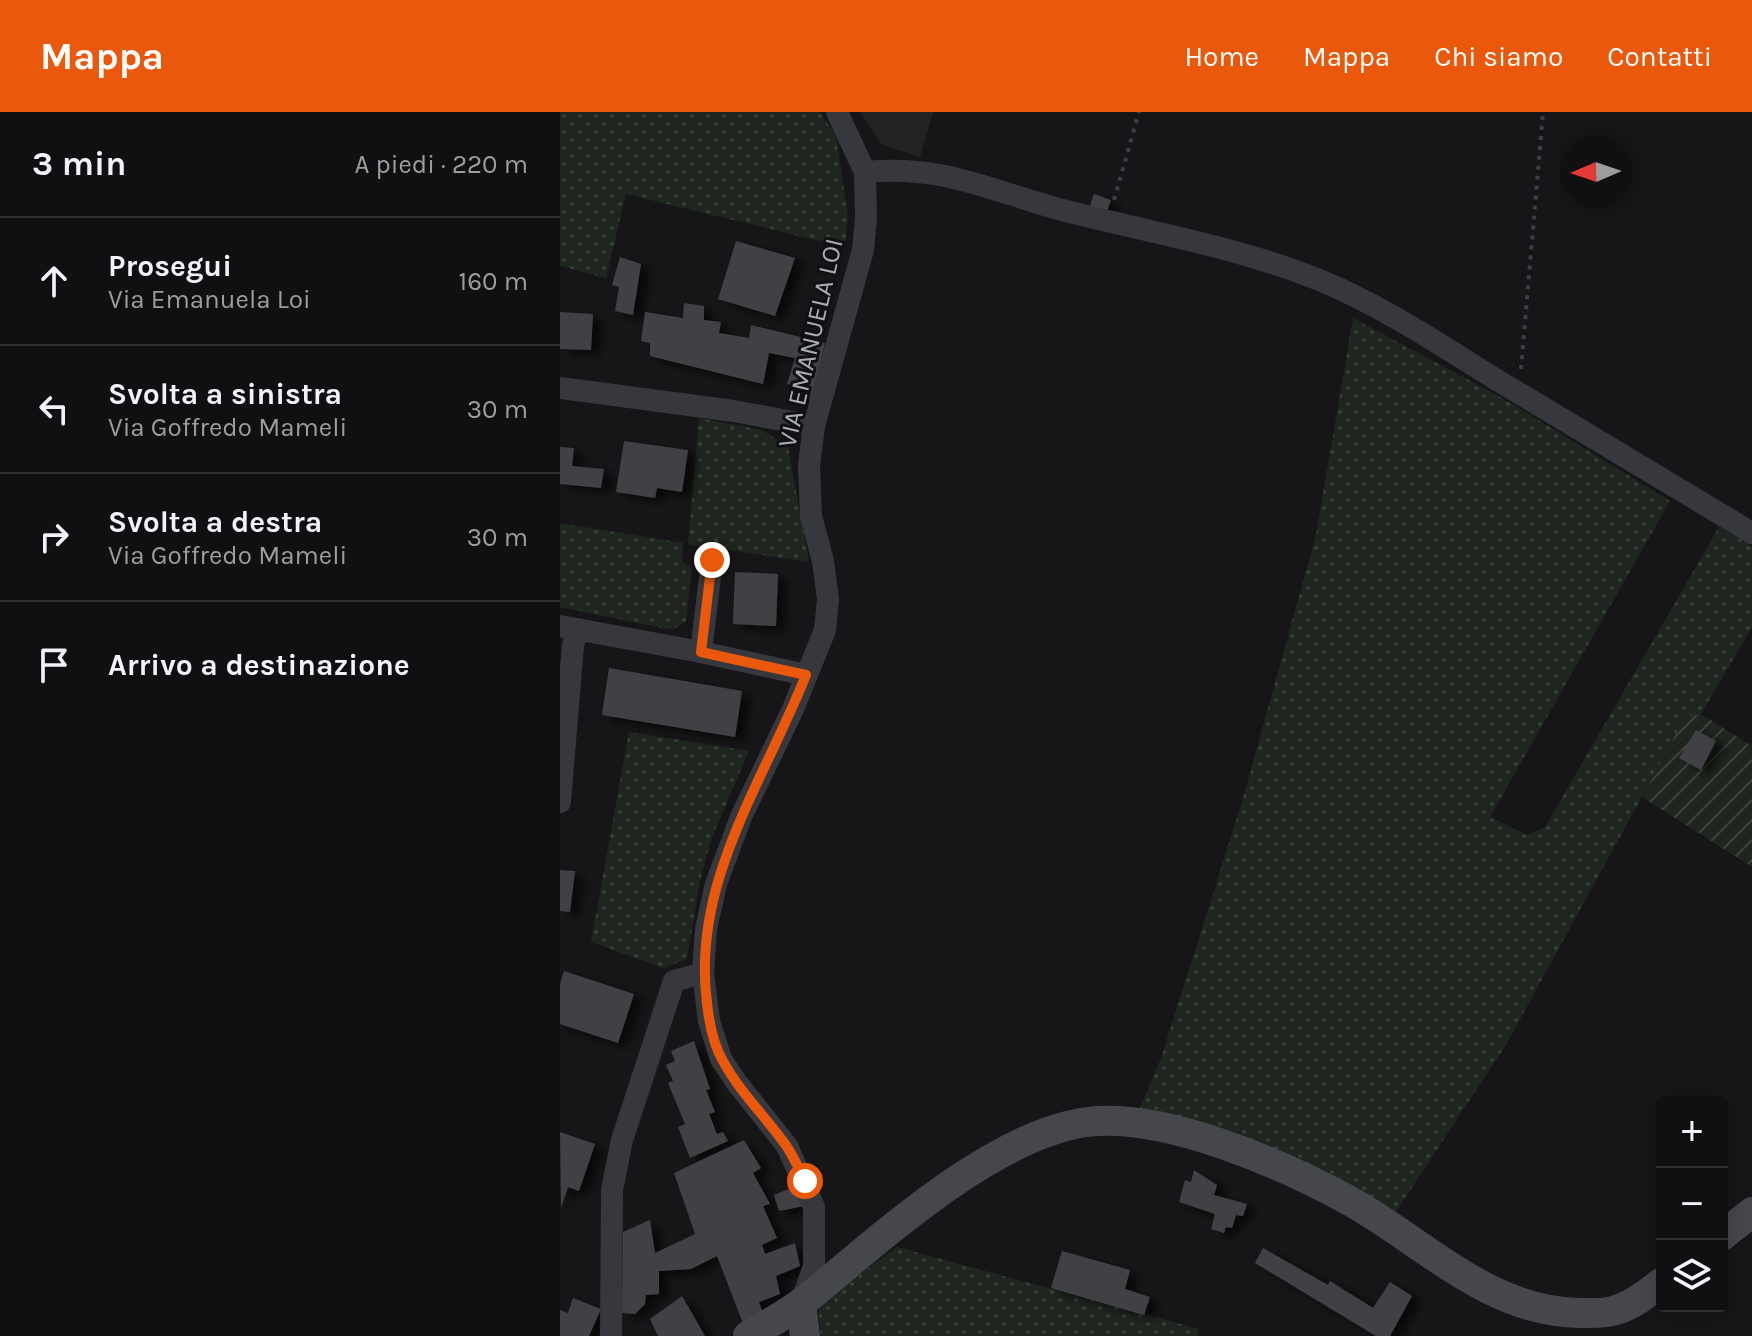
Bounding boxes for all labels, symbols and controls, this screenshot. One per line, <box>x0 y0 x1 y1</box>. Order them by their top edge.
text: Mappa <box>40 34 164 79</box>
text: Home <box>1184 40 1259 73</box>
text: Mappa <box>1303 40 1390 73</box>
text: Chi siamo <box>1434 40 1563 73</box>
text: Contatti <box>1607 40 1712 73</box>
north arrow <box>1560 136 1632 208</box>
text: 3 min <box>32 144 126 184</box>
text: A piedi · 220 m <box>354 149 528 180</box>
street label: VIA EMANUELA LOI <box>771 236 850 451</box>
text: Prosegui <box>108 248 232 284</box>
icon: ahead <box>32 259 76 303</box>
text: 160 m <box>459 266 528 297</box>
text: Via Emanuela Loi <box>108 284 311 315</box>
text: Svolta a sinistra <box>108 376 342 412</box>
icon: left <box>32 387 76 431</box>
text: 30 m <box>467 394 528 425</box>
text: Via Goffredo Mameli <box>108 412 347 443</box>
text: Svolta a destra <box>108 504 322 540</box>
icon: right <box>32 515 76 559</box>
text: 30 m <box>467 522 528 553</box>
text: Via Goffredo Mameli <box>108 540 347 571</box>
route end <box>694 542 730 578</box>
icon: arrive <box>32 643 76 687</box>
text: Arrivo a destinazione <box>108 647 410 683</box>
map controls <box>1656 1096 1728 1312</box>
button: + <box>1656 1096 1728 1168</box>
route start <box>787 1163 823 1199</box>
button: − <box>1656 1168 1728 1240</box>
button: layers <box>1656 1240 1728 1312</box>

